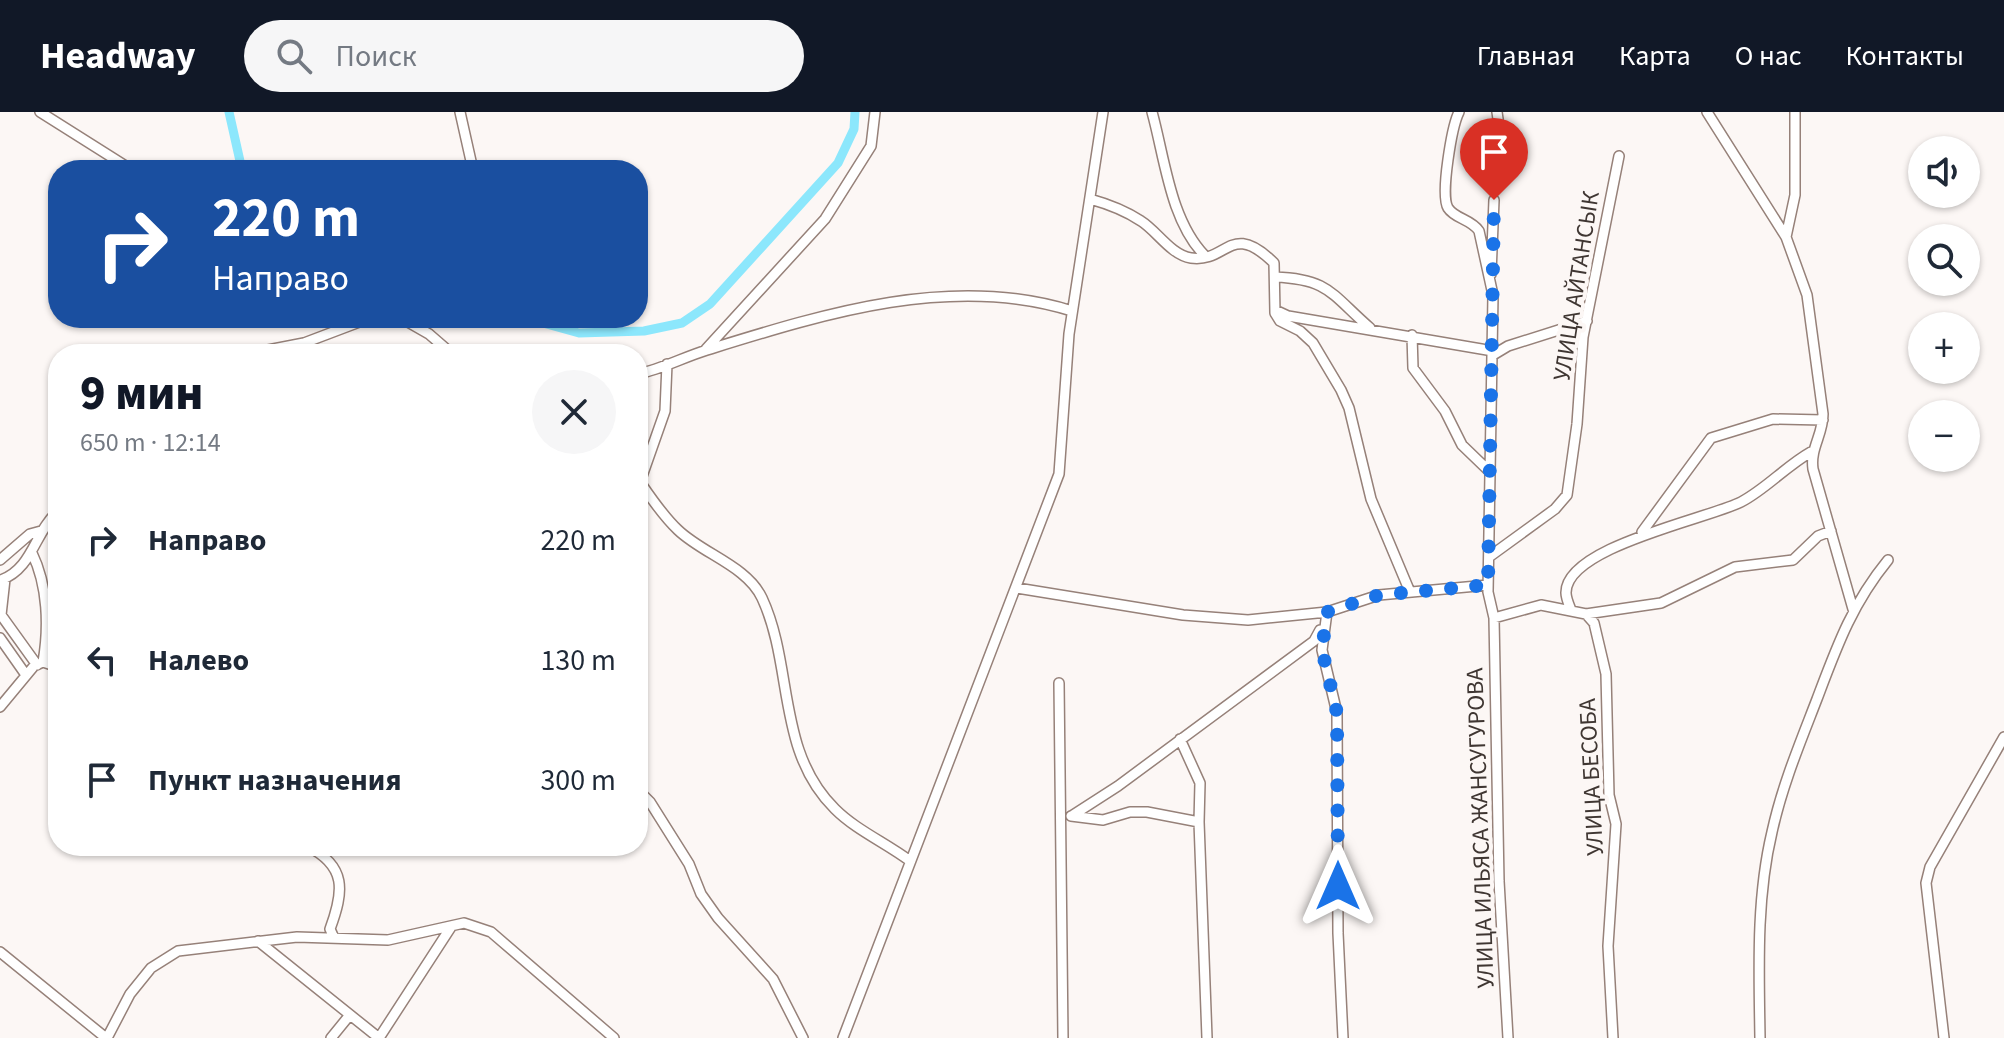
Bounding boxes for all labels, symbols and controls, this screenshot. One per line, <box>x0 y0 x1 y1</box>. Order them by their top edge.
search box <box>244 20 804 92</box>
text: Headway <box>40 29 196 83</box>
icon: search <box>272 34 316 78</box>
text: Поиск <box>336 35 417 78</box>
text: Главная <box>1477 36 1575 76</box>
text: Карта <box>1619 36 1691 76</box>
text: О нас <box>1735 36 1802 76</box>
text: Контакты <box>1846 36 1964 76</box>
pin <box>1460 118 1528 200</box>
icon: arrive <box>1472 130 1516 174</box>
map controls <box>1908 136 1980 472</box>
button: sound <box>1908 136 1980 208</box>
text: 220 m <box>212 179 360 258</box>
street label: УЛИЦА АЙТАНСЫК <box>1544 189 1609 383</box>
icon: right <box>80 192 184 296</box>
button: search <box>1908 224 1980 296</box>
text: Направо <box>212 253 349 304</box>
button: + <box>1908 312 1980 384</box>
text: 9 мин <box>80 360 203 428</box>
button: close <box>532 370 616 454</box>
button: − <box>1908 400 1980 472</box>
text: 650 m · 12:14 <box>80 424 221 461</box>
icon: right <box>80 518 124 562</box>
text: Направо <box>148 519 266 562</box>
text: 220 m <box>540 519 616 562</box>
icon: left <box>80 638 124 682</box>
text: Налево <box>148 639 249 682</box>
text: 130 m <box>540 639 616 682</box>
street label: УЛИЦА ИЛЬЯСА ЖАНСУГУРОВА <box>1457 667 1504 989</box>
street label: УЛИЦА БЕСОБА <box>1570 697 1613 857</box>
icon: arrive <box>80 758 124 802</box>
text: Пункт назначения <box>148 759 402 802</box>
text: 300 m <box>540 759 616 802</box>
position arrow <box>1296 844 1380 928</box>

